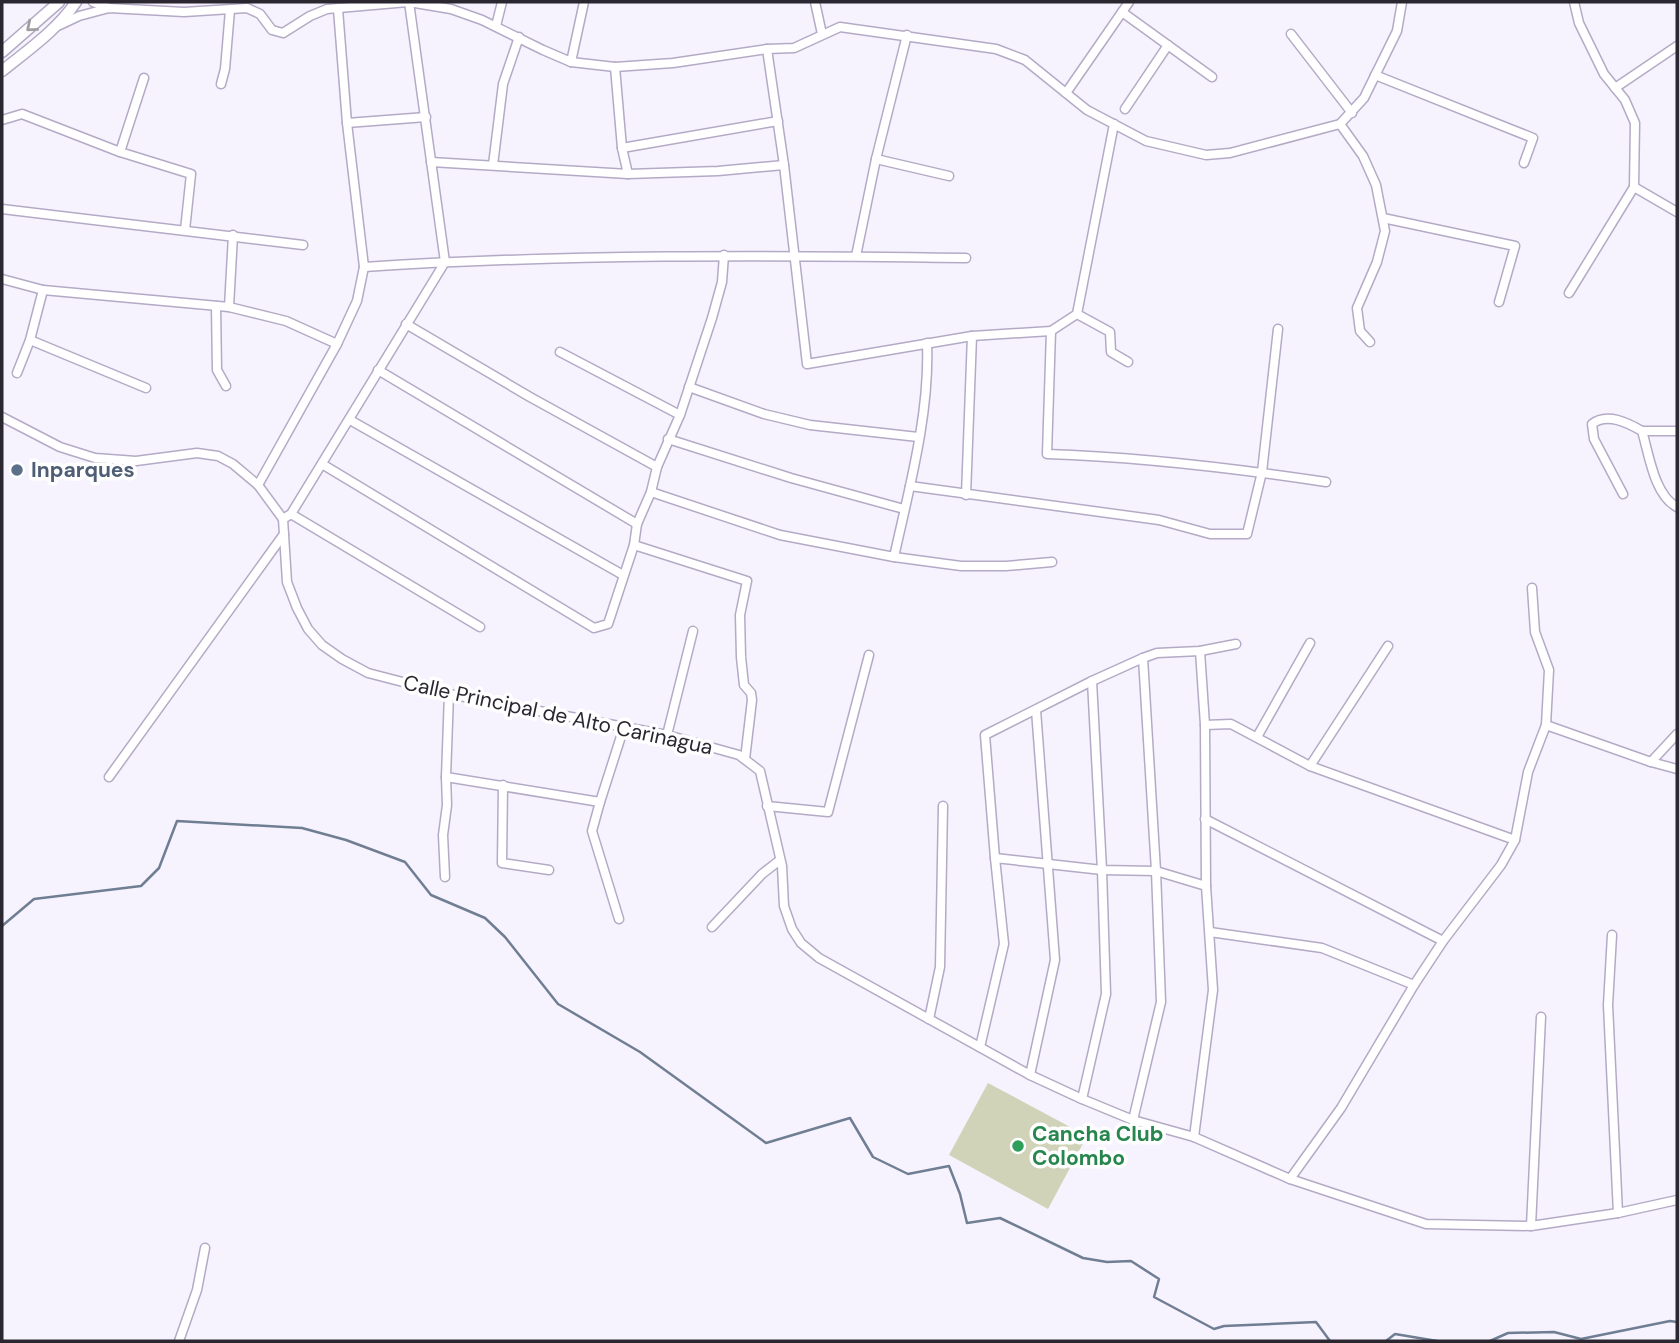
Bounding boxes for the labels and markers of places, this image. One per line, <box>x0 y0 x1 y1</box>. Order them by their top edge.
place label: Inparques <box>31 456 135 484</box>
marker: Inparques <box>9 462 25 478</box>
place label: Cancha Club Colombo <box>1032 1120 1164 1172</box>
marker: Cancha Club Colombo <box>1010 1138 1026 1154</box>

